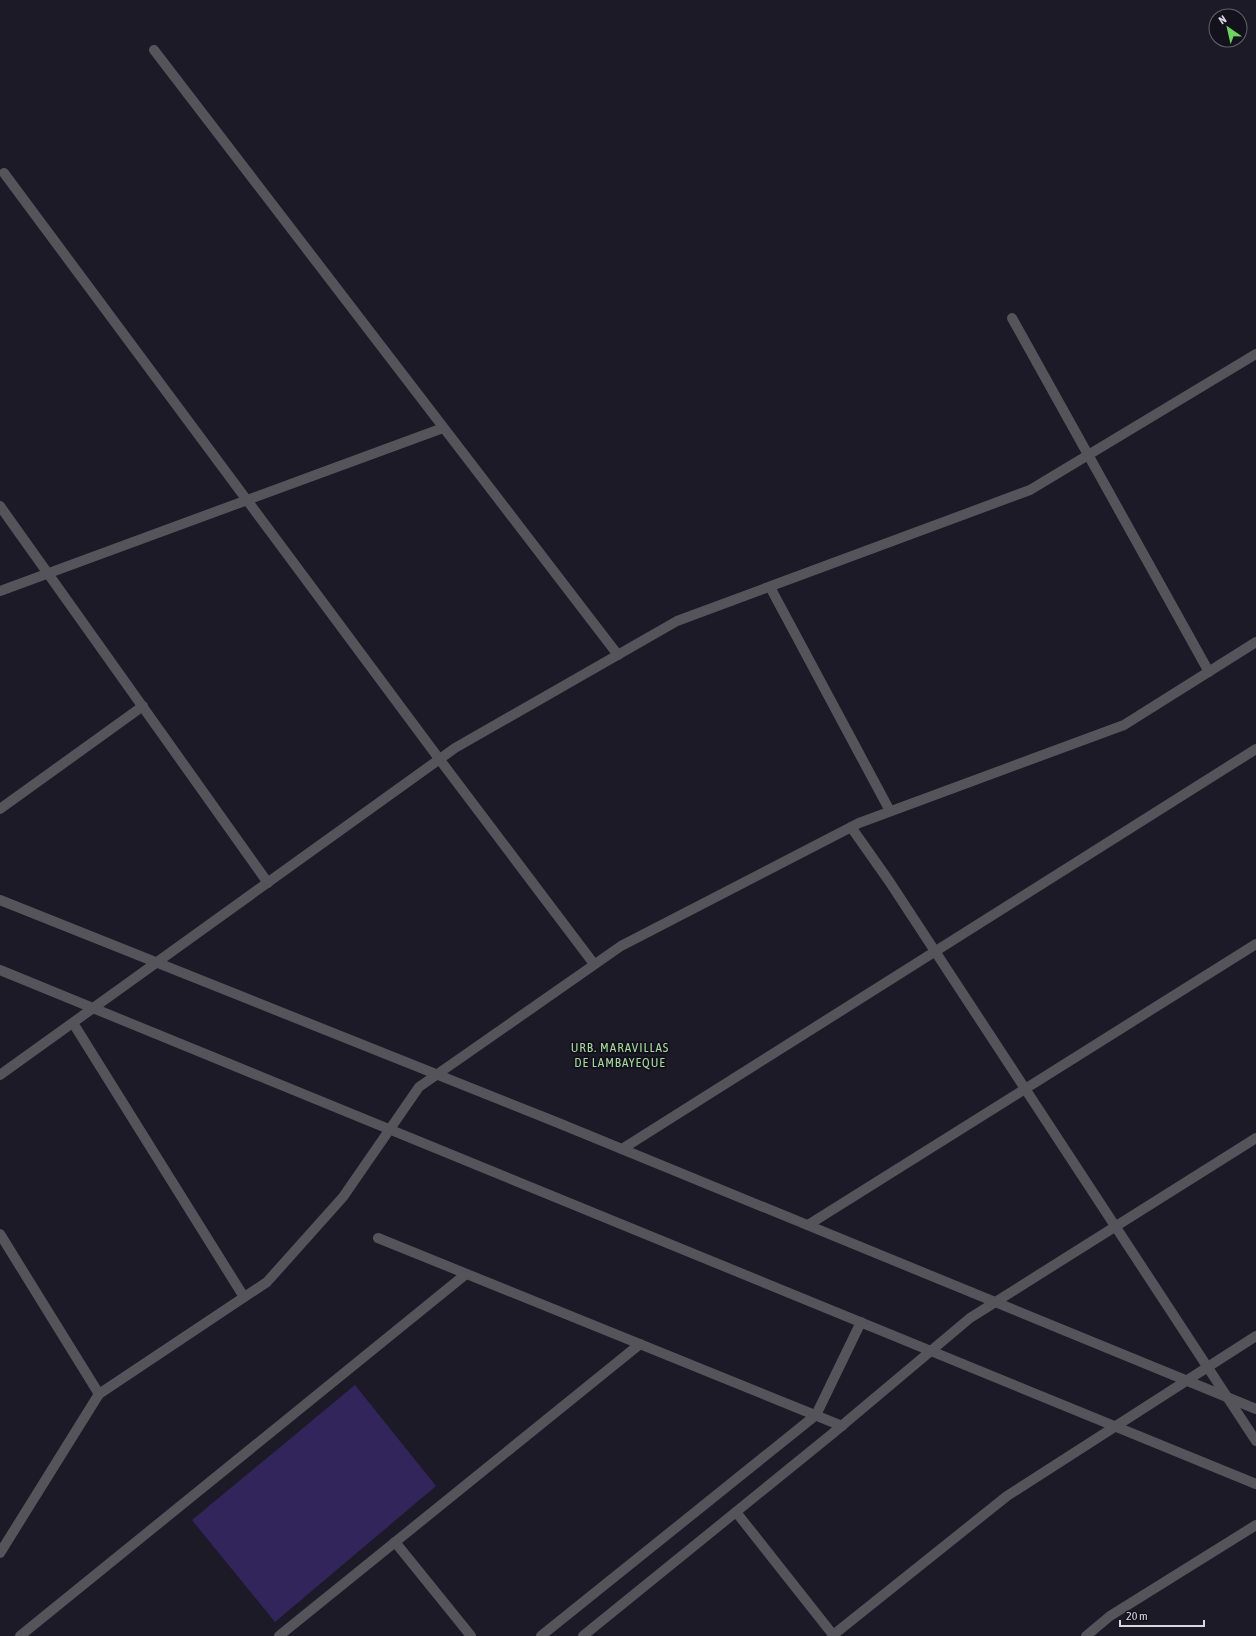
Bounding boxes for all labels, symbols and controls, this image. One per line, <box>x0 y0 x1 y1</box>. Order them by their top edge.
north arrow <box>1208 8 1248 48</box>
text: N <box>1216 13 1228 27</box>
district label: URB. MARAVILLAS DE LAMBAYEQUE <box>571 1040 669 1070</box>
scale bar <box>1120 1602 1204 1628</box>
text: 20 m <box>1126 1609 1148 1623</box>

